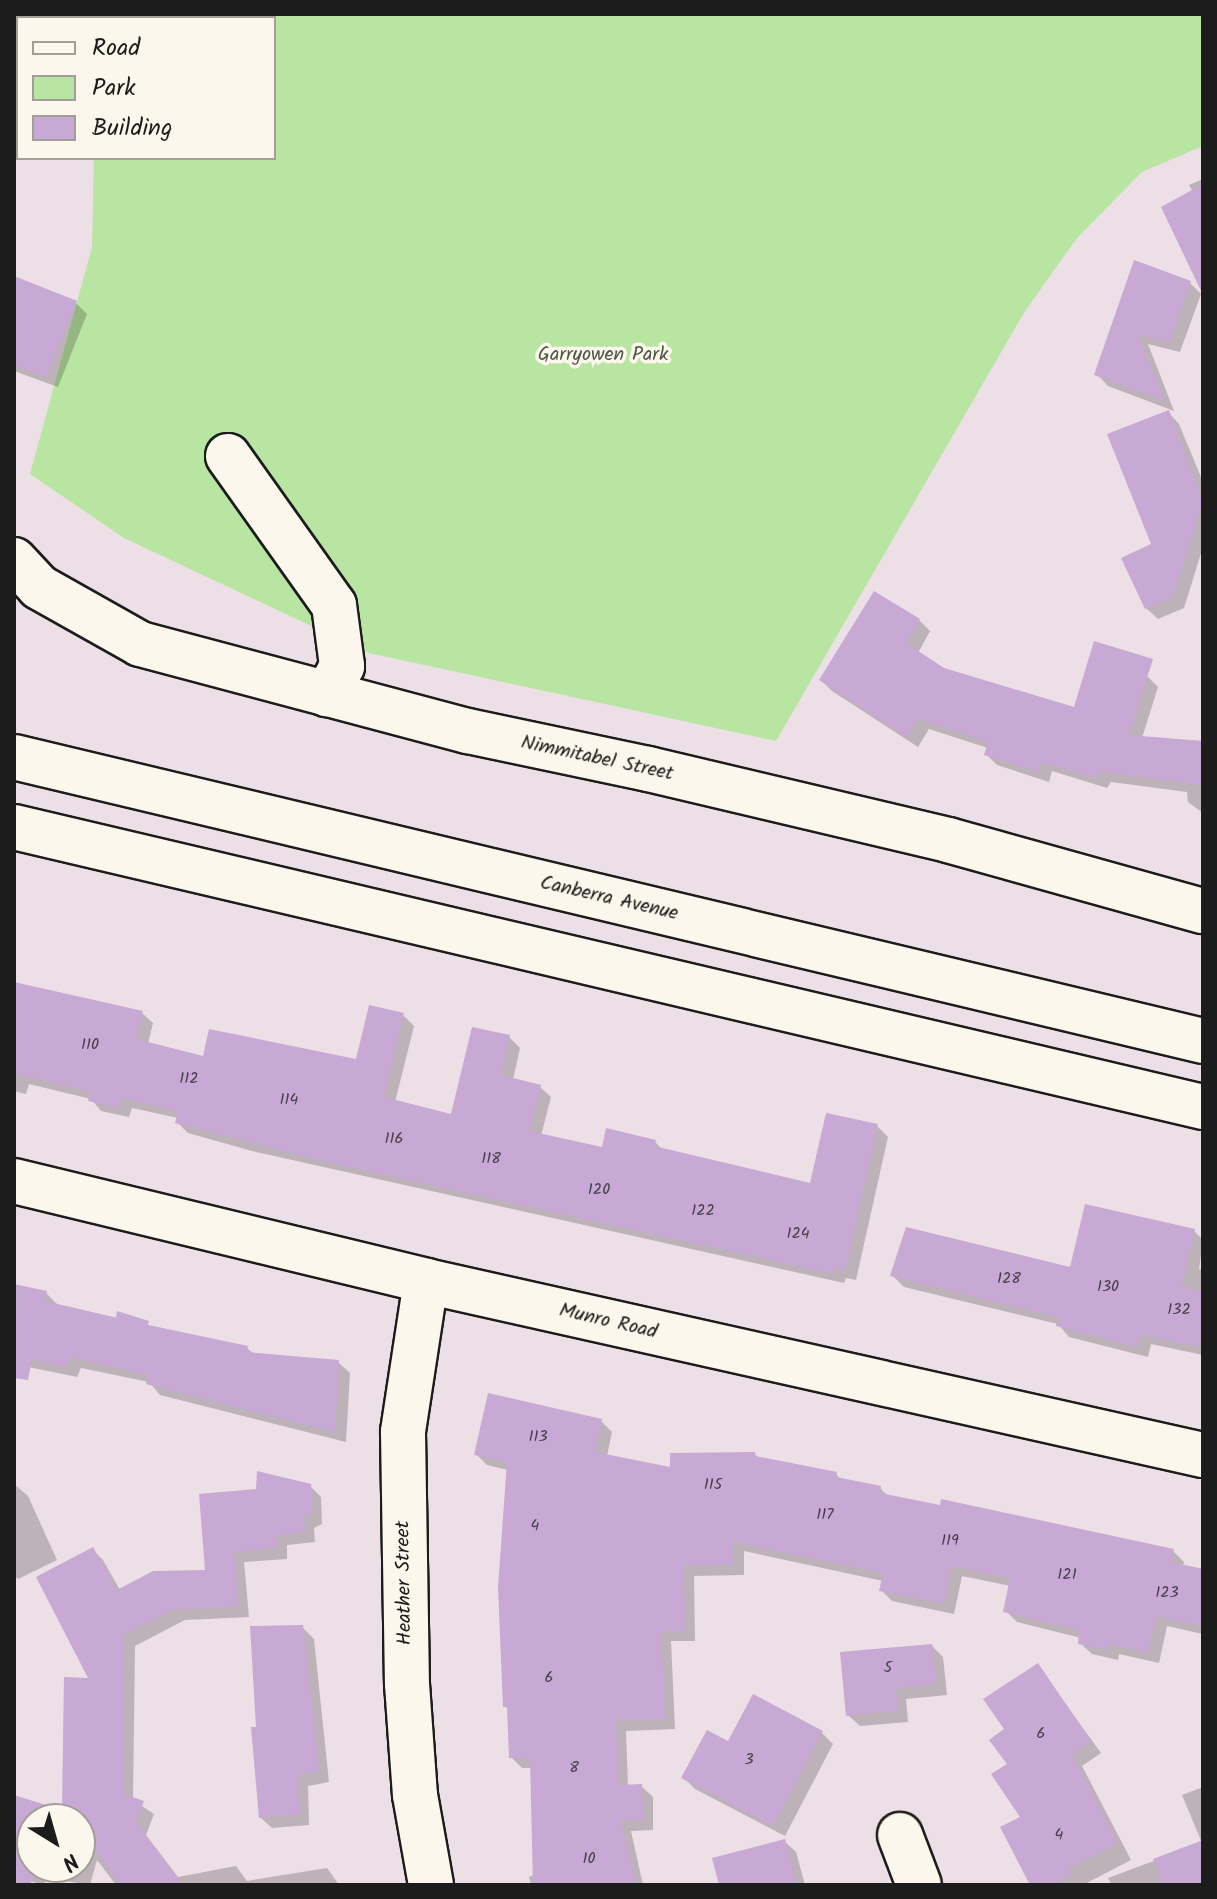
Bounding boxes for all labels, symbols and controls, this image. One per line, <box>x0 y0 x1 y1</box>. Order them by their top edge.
legend <box>16 16 276 160</box>
text: Road <box>92 29 140 68</box>
text: Park <box>92 69 136 108</box>
text: Building <box>92 109 172 148</box>
park label: Garryowen Park <box>538 343 668 367</box>
street label: Nimmitabel Street <box>519 731 675 787</box>
street label: Canberra Avenue <box>538 871 680 927</box>
house number: 110 <box>81 1035 99 1055</box>
house number: 112 <box>179 1069 199 1089</box>
house number: 114 <box>280 1090 298 1110</box>
house number: 116 <box>385 1129 403 1149</box>
house number: 118 <box>481 1149 501 1169</box>
house number: 120 <box>588 1180 610 1200</box>
house number: 122 <box>691 1201 715 1221</box>
house number: 124 <box>786 1224 810 1244</box>
house number: 128 <box>997 1269 1021 1289</box>
house number: 130 <box>1097 1277 1119 1297</box>
street label: Munro Road <box>557 1299 659 1345</box>
house number: 132 <box>1167 1300 1191 1320</box>
house number: 113 <box>528 1427 548 1447</box>
house number: 115 <box>704 1475 722 1495</box>
house number: 117 <box>816 1505 834 1525</box>
house number: 4 <box>531 1516 539 1536</box>
street label: Heather Street <box>392 1521 418 1645</box>
house number: 119 <box>941 1531 959 1551</box>
house number: 121 <box>1057 1565 1077 1585</box>
house number: 123 <box>1155 1583 1179 1603</box>
house number: 5 <box>884 1658 892 1678</box>
house number: 6 <box>545 1668 553 1688</box>
house number: 6 <box>1037 1724 1045 1744</box>
house number: 3 <box>744 1750 754 1770</box>
house number: 8 <box>569 1758 579 1778</box>
north arrow <box>16 1803 96 1883</box>
house number: 4 <box>1055 1825 1063 1845</box>
text: N <box>53 1843 86 1879</box>
house number: 10 <box>582 1849 596 1869</box>

